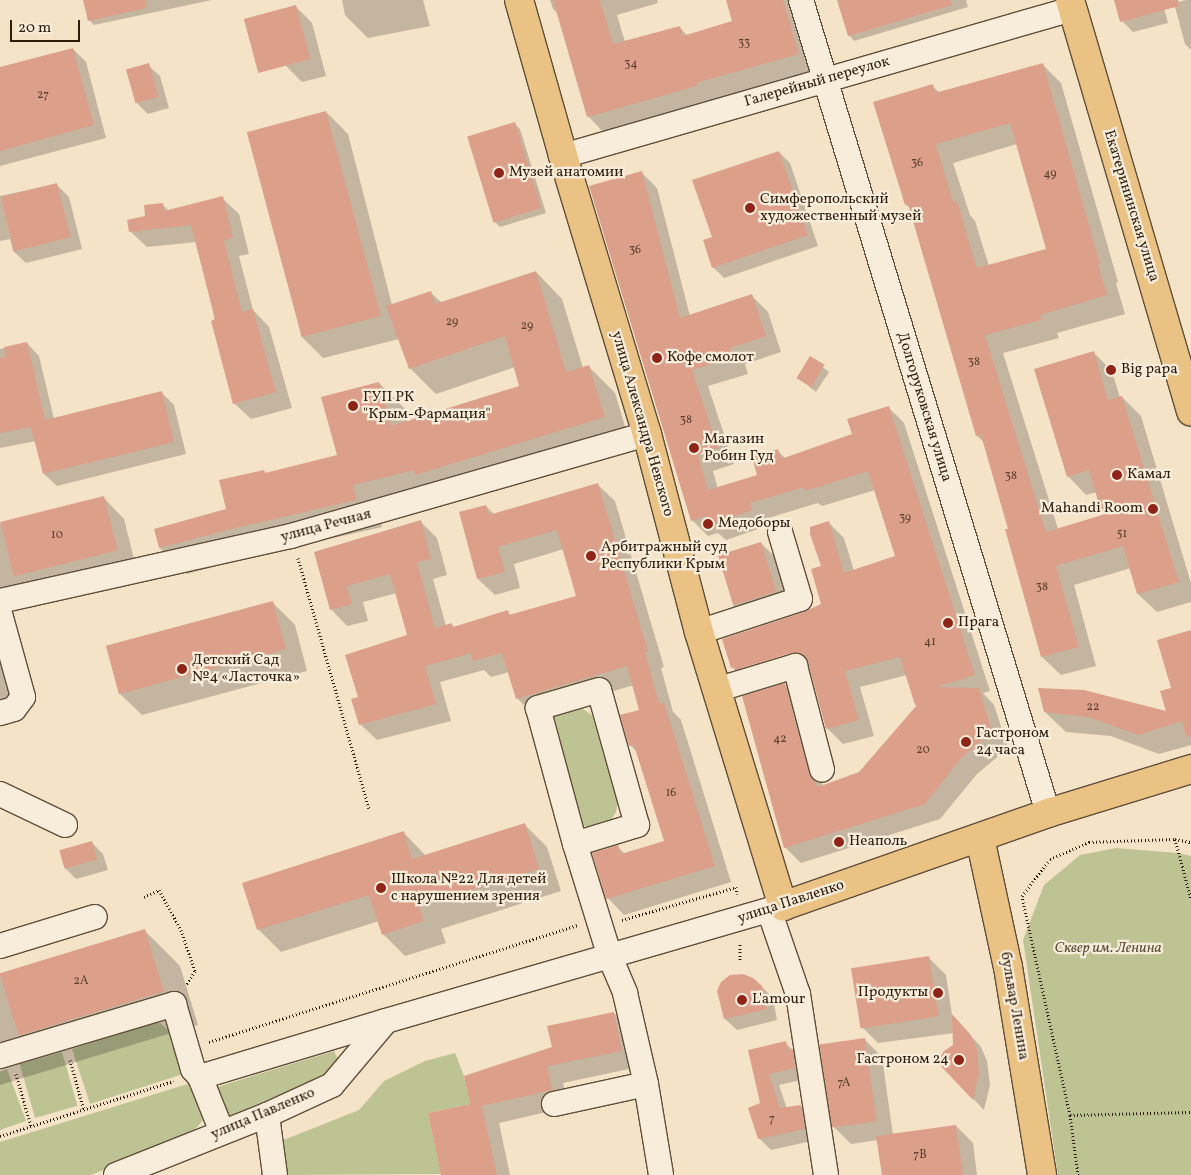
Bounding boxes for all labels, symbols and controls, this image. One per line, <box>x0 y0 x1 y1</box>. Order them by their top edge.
scale bar <box>12 10 82 42</box>
text: 20 m <box>18 18 51 39</box>
house number: 33 <box>738 37 750 51</box>
street label: Галерейный переулок <box>742 53 892 111</box>
house number: 34 <box>624 58 638 72</box>
house number: 27 <box>37 89 49 103</box>
street label: Екатерининская улица <box>1099 128 1163 284</box>
house number: 36 <box>911 157 923 171</box>
place label: Музей анатомии <box>509 164 623 182</box>
marker: Музей анатомии <box>493 167 505 179</box>
house number: 49 <box>1043 168 1057 182</box>
place label: Симферопольский художественный музей <box>760 190 921 225</box>
marker: Симферопольский художественный музей <box>744 202 756 214</box>
house number: 36 <box>629 244 641 258</box>
house number: 29 <box>446 316 458 330</box>
house number: 29 <box>521 320 533 334</box>
street label: улица Александра Невского <box>607 329 677 519</box>
street label: Долгоруковская улица <box>893 330 955 484</box>
place label: Кофе смолот <box>667 349 754 367</box>
marker: Кофе смолот <box>651 352 663 364</box>
house number: 38 <box>968 356 980 370</box>
place label: Big papa <box>1121 361 1178 379</box>
marker: Big papa <box>1105 364 1117 376</box>
place label: ГУП РК "Крым-Фармация" <box>363 388 491 423</box>
marker: ГУП РК "Крым-Фармация" <box>347 400 359 412</box>
house number: 38 <box>680 414 692 428</box>
place label: Магазин Робин Гуд <box>704 430 773 465</box>
marker: Магазин Робин Гуд <box>688 442 700 454</box>
place label: Камал <box>1127 466 1171 484</box>
marker: Камал <box>1111 469 1123 481</box>
house number: 38 <box>1005 470 1017 484</box>
place label: Mahandi Room <box>1041 500 1143 518</box>
marker: Mahandi Room <box>1147 503 1159 515</box>
street label: улица Речная <box>279 505 373 547</box>
house number: 39 <box>899 512 911 526</box>
place label: Медоборы <box>718 515 790 533</box>
marker: Медоборы <box>702 518 714 530</box>
house number: 51 <box>1117 528 1127 542</box>
house number: 10 <box>51 529 63 543</box>
place label: Арбитражный суд Республики Крым <box>601 538 727 573</box>
marker: Арбитражный суд Республики Крым <box>585 550 597 562</box>
house number: 38 <box>1036 581 1048 595</box>
place label: Прага <box>958 614 999 632</box>
marker: Прага <box>942 617 954 629</box>
house number: 41 <box>924 636 936 650</box>
place label: Детский Сад №4 «Ласточка» <box>192 651 300 686</box>
marker: Детский Сад №4 «Ласточка» <box>176 663 188 675</box>
house number: 22 <box>1087 701 1099 715</box>
place label: Гастроном 24 часа <box>976 724 1049 759</box>
house number: 42 <box>773 733 787 747</box>
marker: Гастроном 24 часа <box>960 736 972 748</box>
house number: 20 <box>916 744 930 758</box>
house number: 16 <box>666 787 676 801</box>
place label: Неаполь <box>849 833 907 851</box>
marker: Неаполь <box>833 836 845 848</box>
place label: Школа №22 Для детей с нарушением зрения <box>391 870 546 905</box>
street label: улица Павленко <box>735 876 847 928</box>
marker: Школа №22 Для детей с нарушением зрения <box>375 882 387 894</box>
park label: Сквер им. Ленина <box>1054 940 1162 958</box>
street label: бульвар Ленина <box>996 951 1032 1061</box>
house number: 2А <box>74 975 88 989</box>
place label: Продукты <box>858 984 928 1002</box>
marker: Продукты <box>932 987 944 999</box>
place label: L'amour <box>752 991 805 1009</box>
marker: L'amour <box>736 994 748 1006</box>
place label: Гастроном 24 <box>856 1051 949 1069</box>
marker: Гастроном 24 <box>953 1054 965 1066</box>
house number: 7А <box>837 1077 851 1091</box>
street label: улица Павленко <box>208 1084 318 1144</box>
house number: 7 <box>769 1113 775 1127</box>
house number: 7В <box>913 1149 927 1163</box>

